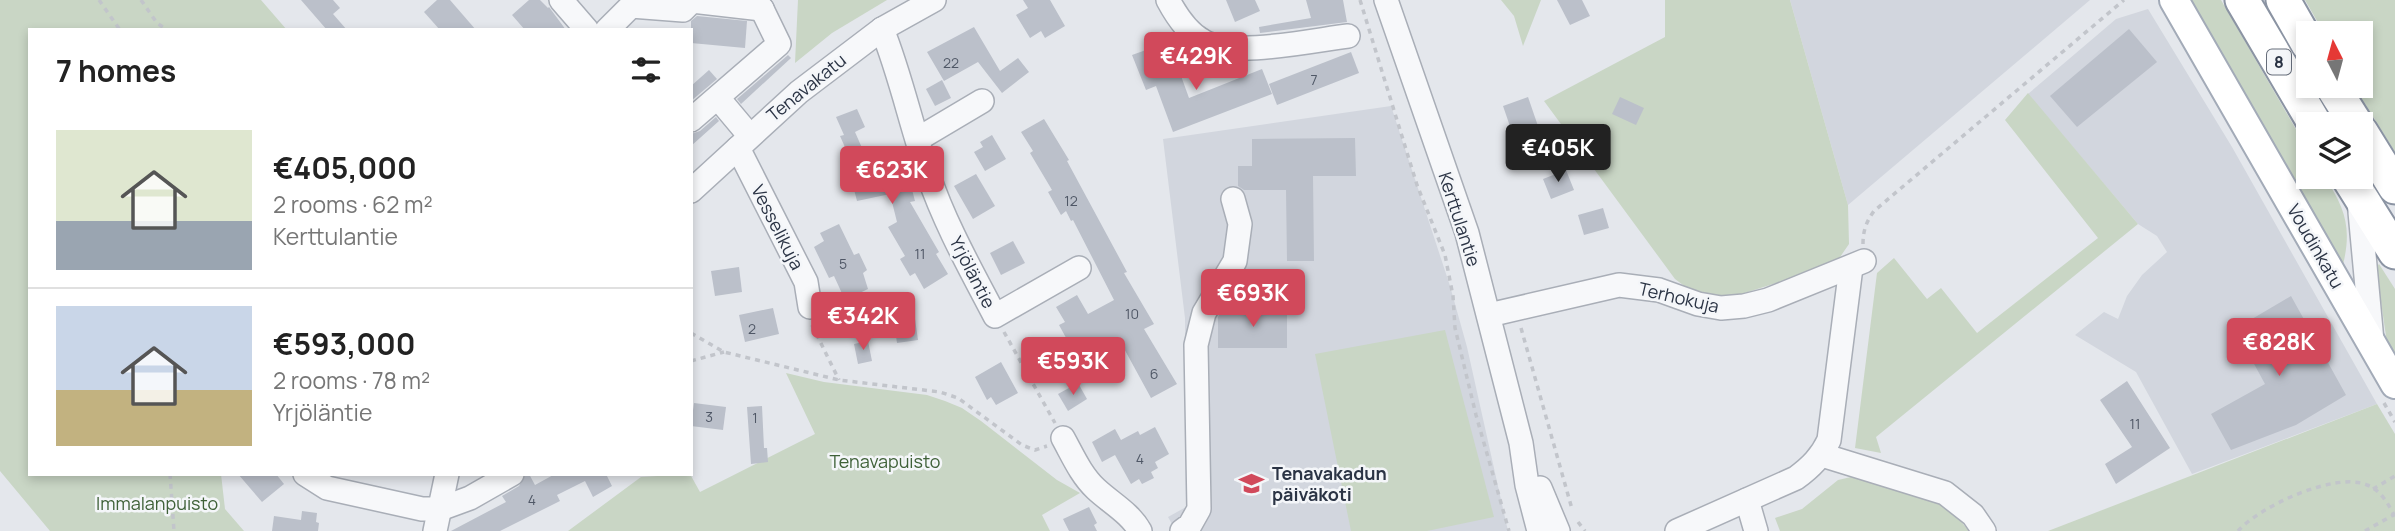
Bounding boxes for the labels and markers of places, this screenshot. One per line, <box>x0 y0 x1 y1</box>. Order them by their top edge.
pin: €429K <box>1147 32 1245 92</box>
pin: €405K <box>1509 124 1607 184</box>
pin: €623K <box>843 146 941 206</box>
pin: €693K <box>1204 270 1302 329</box>
pin: €342K <box>814 292 912 352</box>
pin: €828K <box>2230 318 2328 378</box>
pin: €593K <box>1024 338 1122 397</box>
place label: Tenavakadun päiväkoti <box>1272 461 1387 506</box>
school or university icon: Tenavakadun päiväkoti <box>1238 469 1266 497</box>

